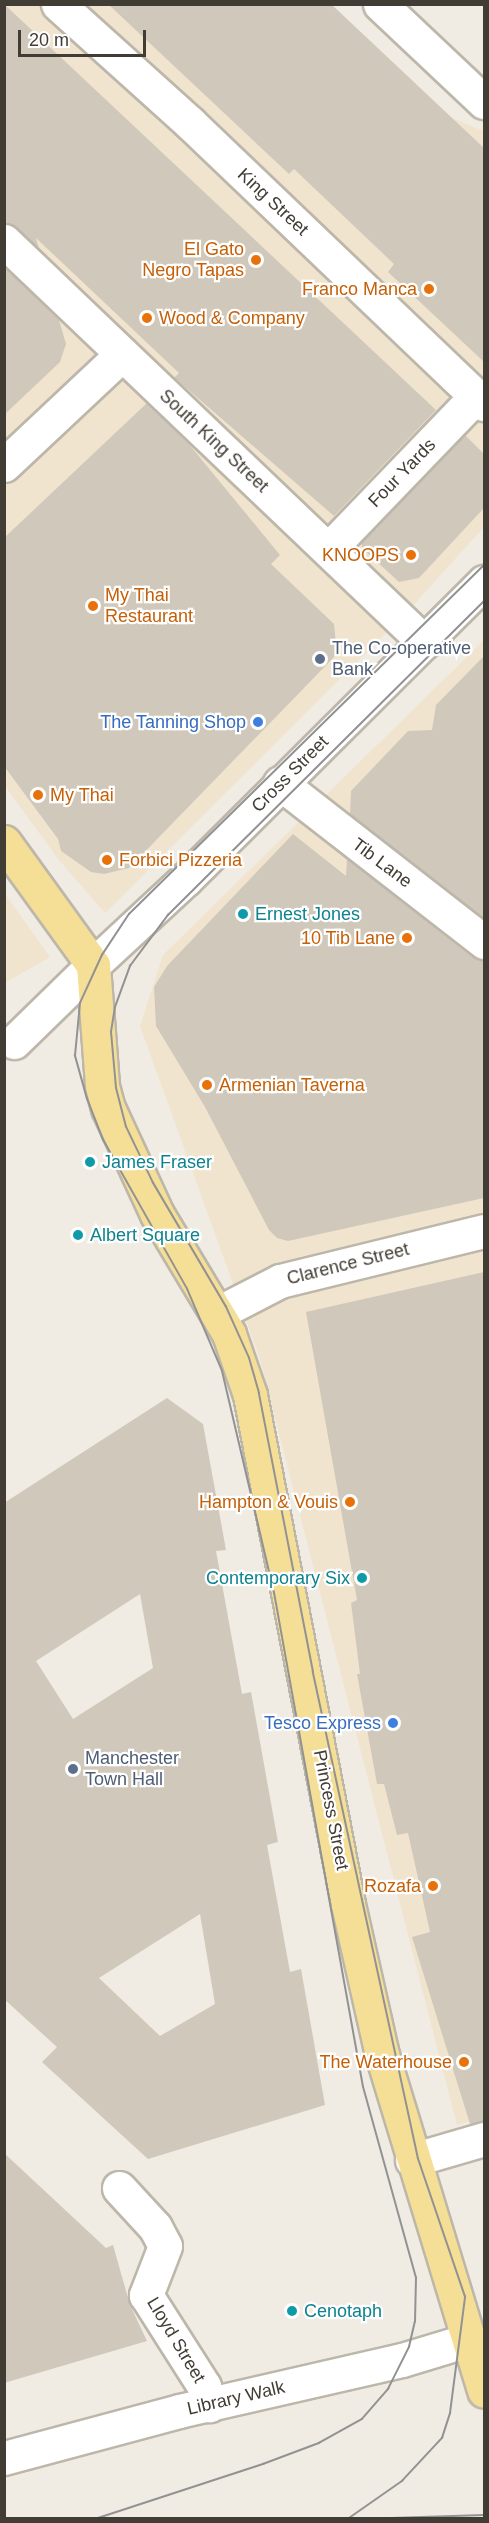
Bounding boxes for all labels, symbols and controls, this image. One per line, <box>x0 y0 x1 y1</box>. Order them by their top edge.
scale bar <box>21 18 148 56</box>
text: 20 m <box>29 30 69 50</box>
street label: King Street <box>233 164 313 240</box>
place label: El Gato Negro Tapas <box>142 239 244 282</box>
marker: El Gato Negro Tapas <box>249 253 263 267</box>
place label: Franco Manca <box>302 278 417 300</box>
marker: Franco Manca <box>422 282 436 296</box>
place label: Wood & Company <box>159 307 305 329</box>
marker: Wood & Company <box>140 311 154 325</box>
street label: South King Street <box>155 385 273 497</box>
street label: Four Yards <box>364 434 440 512</box>
place label: KNOOPS <box>322 544 399 566</box>
marker: KNOOPS <box>404 548 418 562</box>
place label: My Thai Restaurant <box>105 585 193 628</box>
marker: My Thai Restaurant <box>86 599 100 613</box>
place label: The Co-operative Bank <box>332 638 471 680</box>
marker: The Co-operative Bank <box>313 652 327 666</box>
place label: The Tanning Shop <box>100 711 246 733</box>
marker: The Tanning Shop <box>251 715 265 729</box>
street label: Cross Street <box>247 731 333 817</box>
place label: My Thai <box>50 784 114 806</box>
marker: My Thai <box>31 788 45 802</box>
street label: Tib Lane <box>348 833 416 893</box>
place label: Forbici Pizzeria <box>119 849 242 871</box>
marker: Forbici Pizzeria <box>100 853 114 867</box>
place label: Ernest Jones <box>255 903 360 925</box>
marker: Ernest Jones <box>236 907 250 921</box>
place label: 10 Tib Lane <box>301 927 395 949</box>
marker: 10 Tib Lane <box>400 931 414 945</box>
place label: Armenian Taverna <box>219 1074 365 1096</box>
marker: Armenian Taverna <box>200 1078 214 1092</box>
place label: James Fraser <box>102 1151 212 1173</box>
marker: James Fraser <box>83 1155 97 1169</box>
place label: Albert Square <box>90 1224 200 1246</box>
marker: Albert Square <box>71 1228 85 1242</box>
street label: Clarence Street <box>285 1238 411 1290</box>
place label: Hampton & Vouis <box>199 1491 338 1513</box>
marker: Hampton & Vouis <box>343 1495 357 1509</box>
place label: Contemporary Six <box>206 1567 350 1589</box>
marker: Contemporary Six <box>355 1571 369 1585</box>
place label: Tesco Express <box>264 1712 381 1734</box>
marker: Tesco Express <box>386 1716 400 1730</box>
place label: Manchester Town Hall <box>85 1748 179 1790</box>
street label: Princess Street <box>309 1748 353 1872</box>
marker: Manchester Town Hall <box>66 1762 80 1776</box>
place label: Rozafa <box>364 1875 421 1897</box>
marker: Rozafa <box>426 1879 440 1893</box>
place label: The Waterhouse <box>320 2051 452 2073</box>
marker: The Waterhouse <box>457 2055 471 2069</box>
street label: Lloyd Street <box>142 2293 210 2387</box>
place label: Cenotaph <box>304 2300 382 2322</box>
marker: Cenotaph <box>285 2304 299 2318</box>
street label: Library Walk <box>185 2376 287 2420</box>

